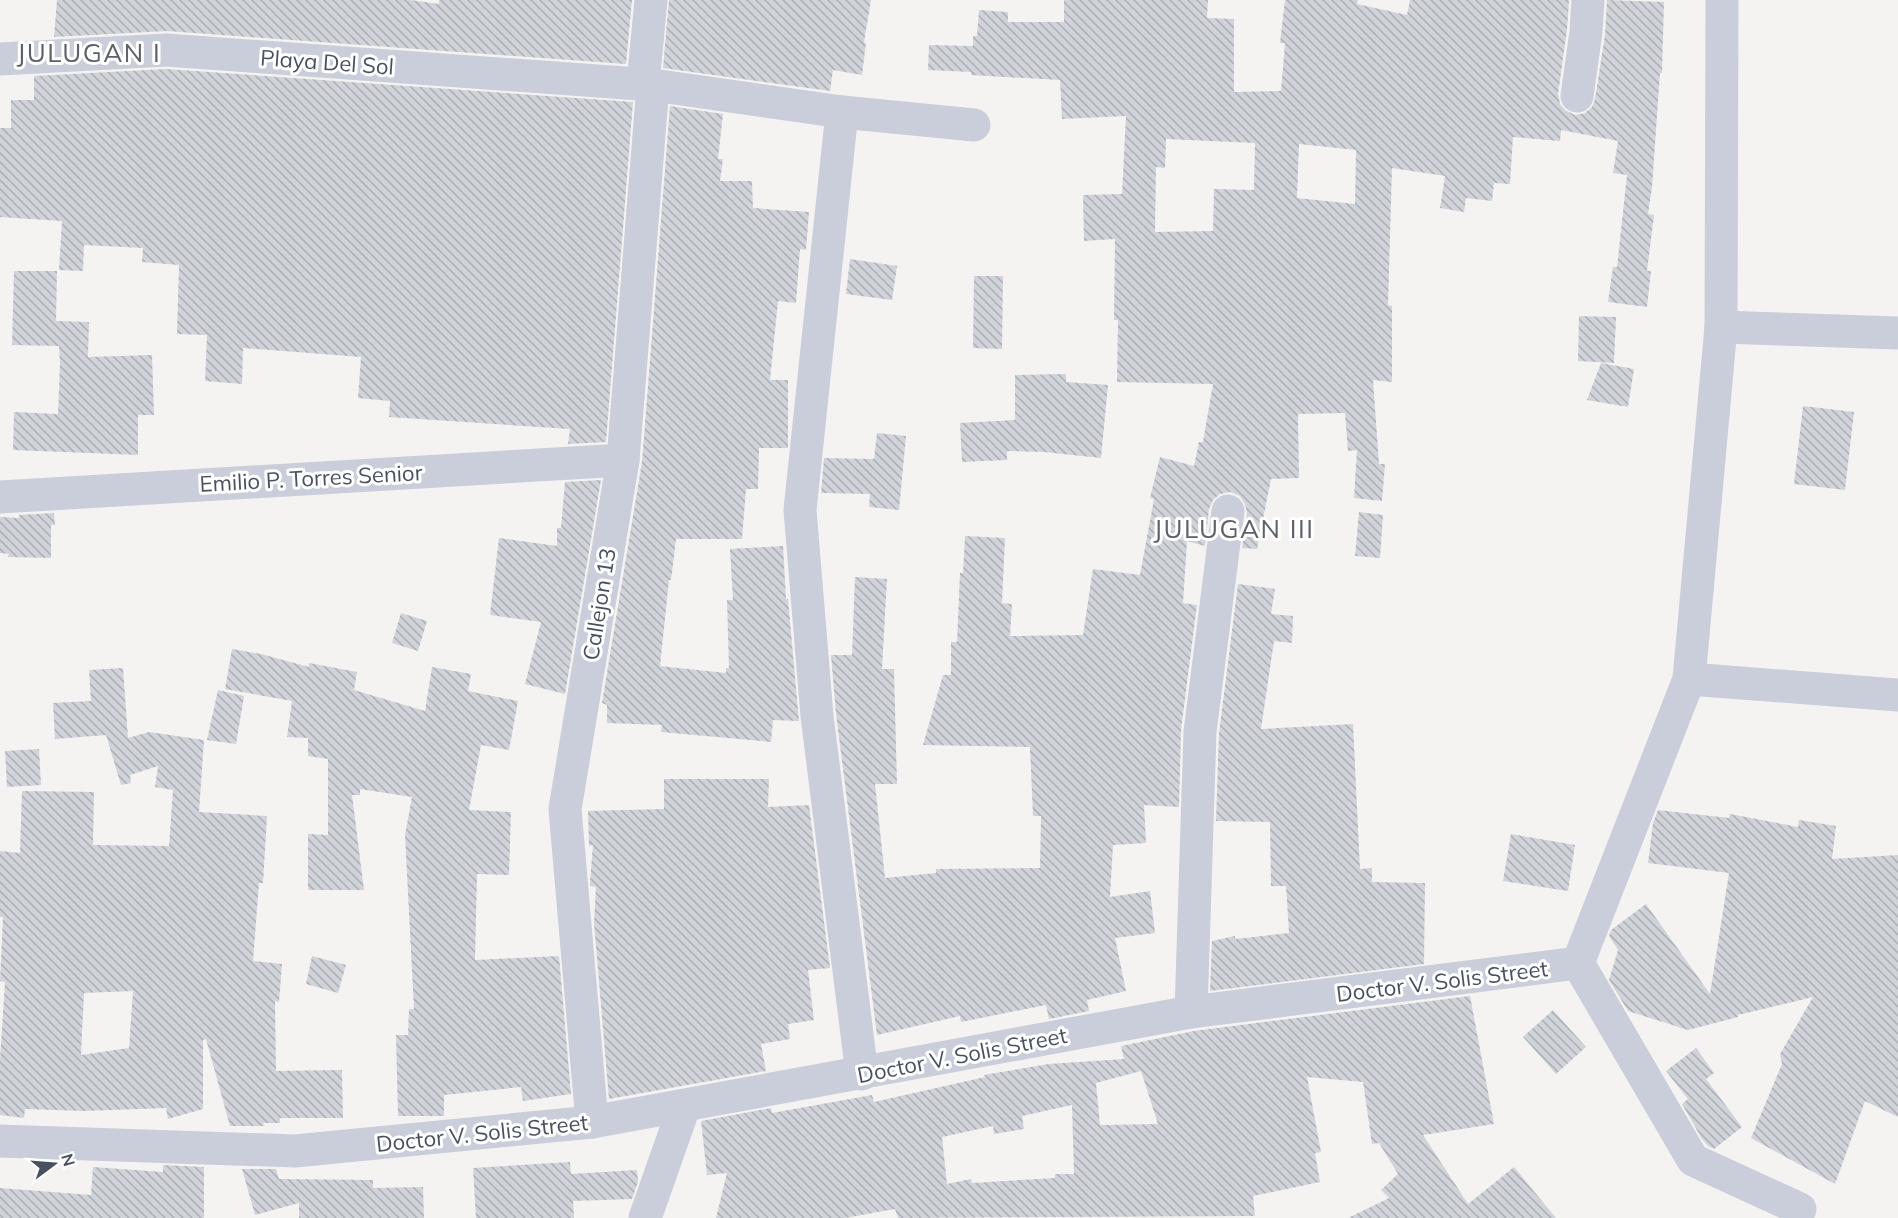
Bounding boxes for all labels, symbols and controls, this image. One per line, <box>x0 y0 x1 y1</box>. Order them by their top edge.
district label: JULUGAN I <box>17 36 161 69</box>
street label: Playa Del Sol <box>259 43 395 81</box>
street label: Emilio P. Torres Senior <box>199 458 423 498</box>
district label: JULUGAN III <box>1153 512 1315 545</box>
street label: Callejon 13 <box>576 546 622 662</box>
street label: Doctor V. Solis Street <box>1335 954 1550 1008</box>
street label: Doctor V. Solis Street <box>855 1021 1069 1089</box>
street label: Doctor V. Solis Street <box>375 1108 590 1158</box>
north arrow <box>24 1134 84 1194</box>
text: N <box>57 1151 80 1168</box>

